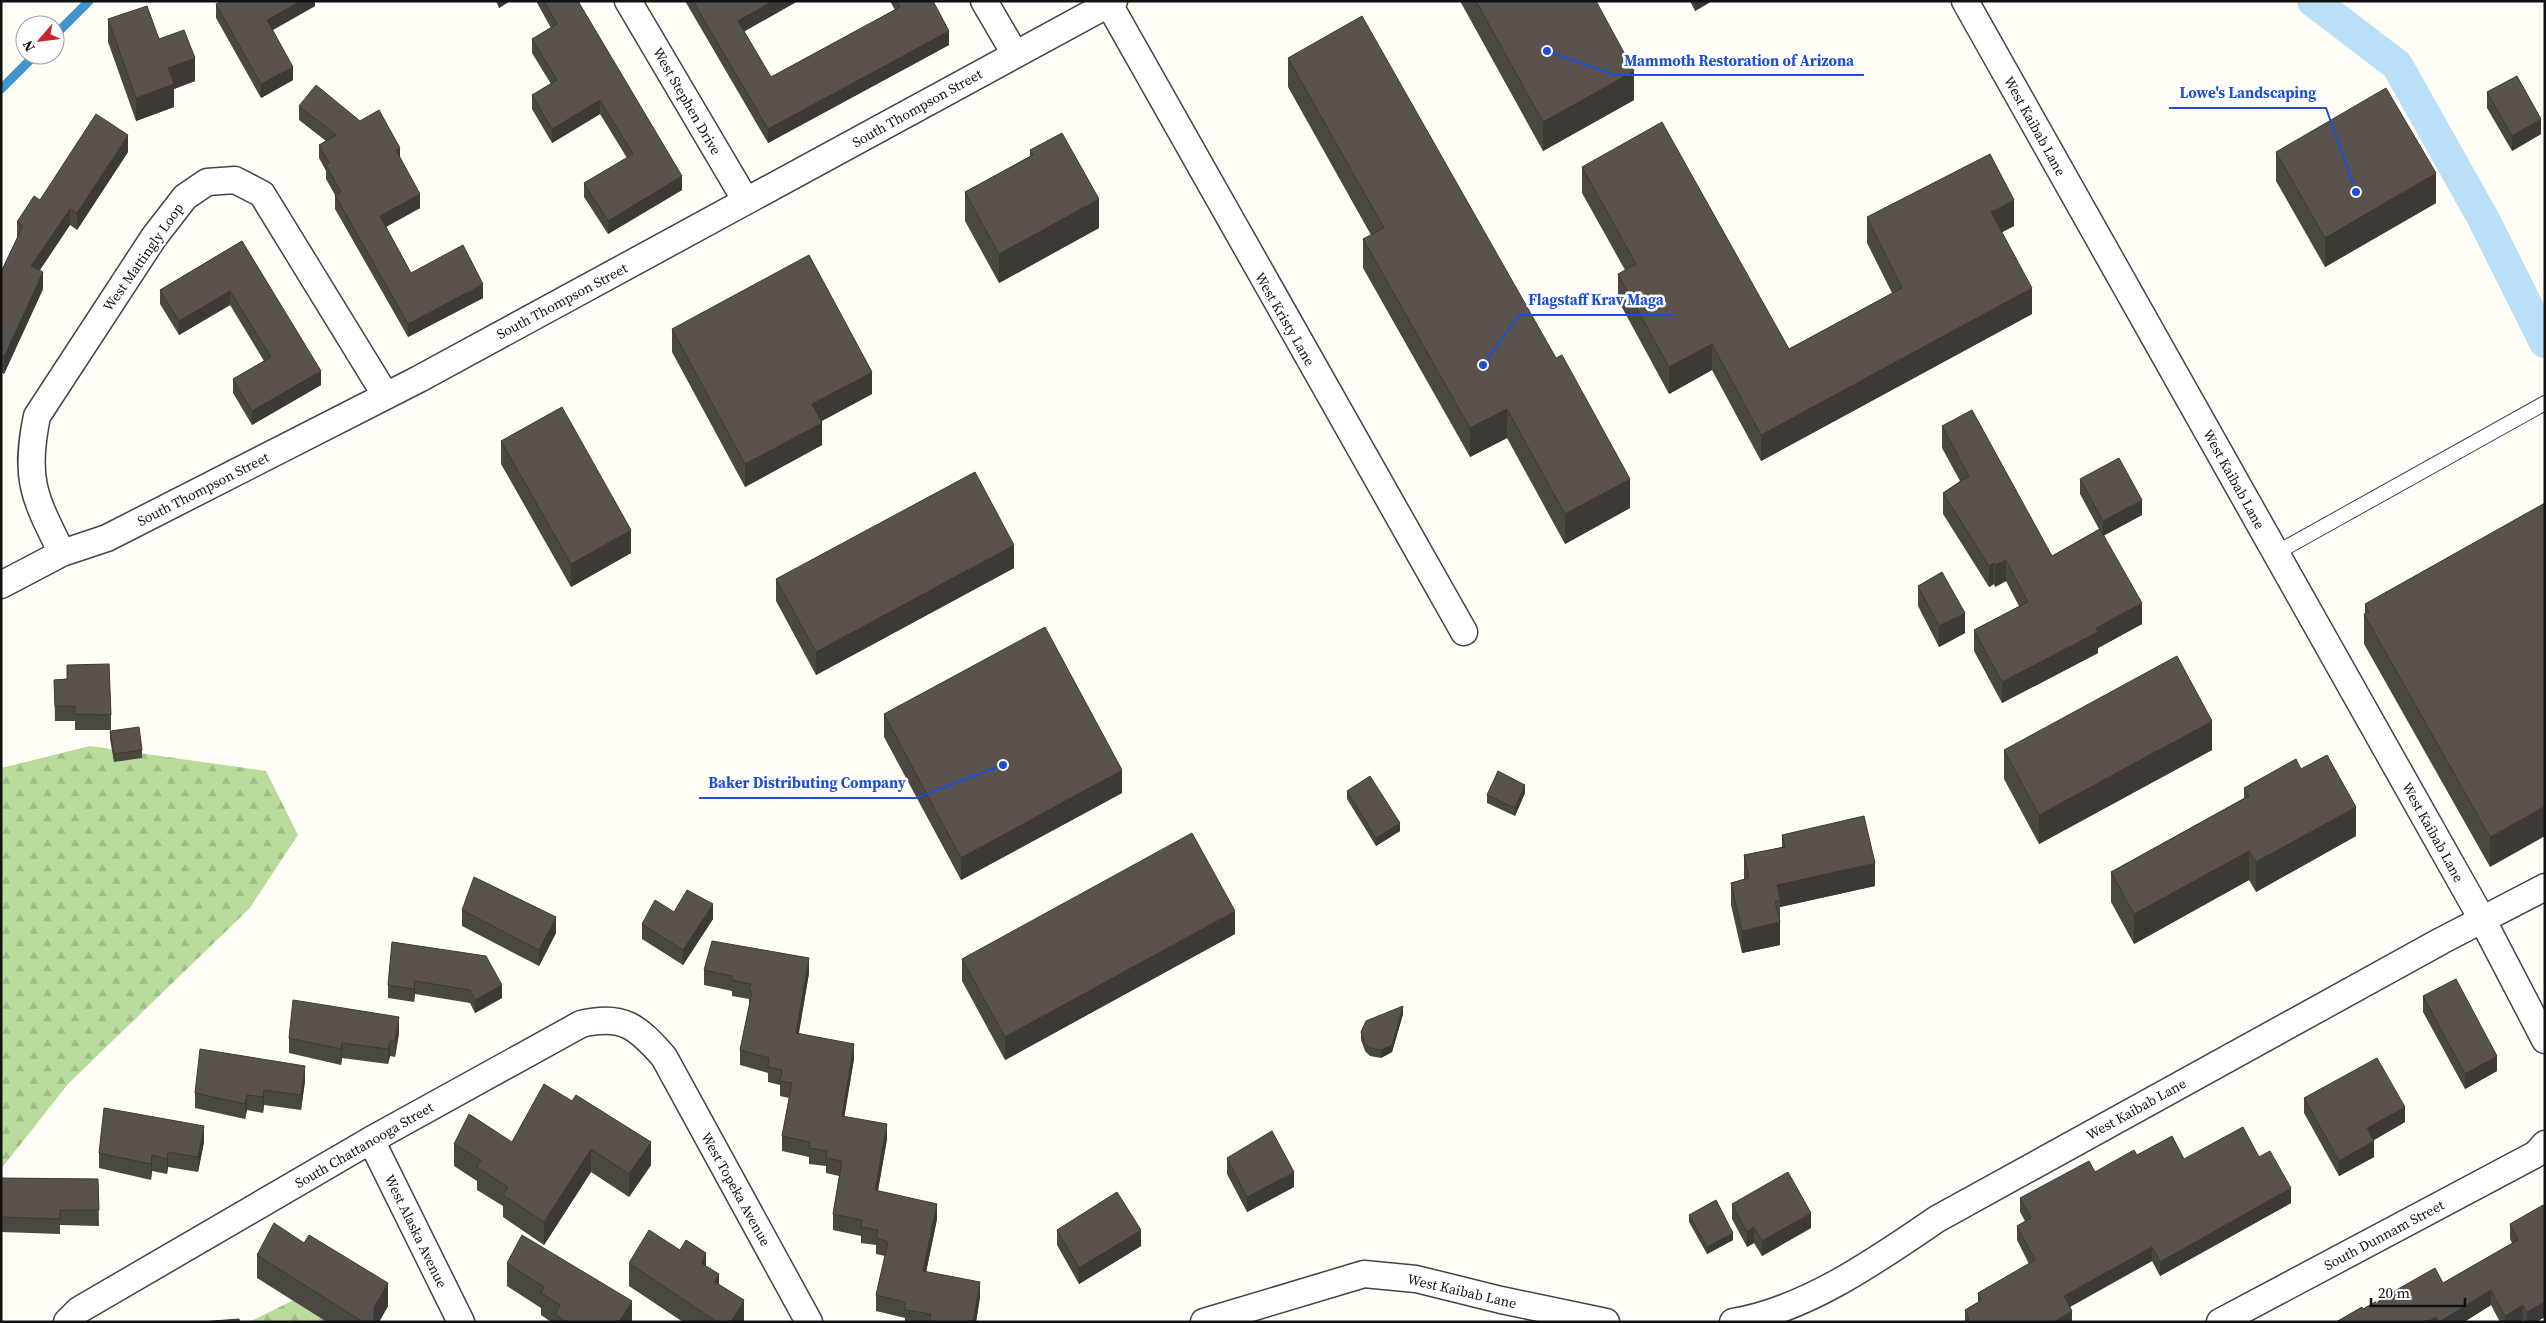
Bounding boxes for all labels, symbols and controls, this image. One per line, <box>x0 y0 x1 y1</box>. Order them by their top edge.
north arrow <box>15 15 65 65</box>
text: N <box>17 37 40 55</box>
street label: West Stephen Drive <box>648 44 726 158</box>
callout: Mammoth Restoration of Arizona <box>1614 45 1864 75</box>
text: Mammoth Restoration of Arizona <box>1624 50 1855 71</box>
street label: South Thompson Street <box>848 64 986 152</box>
street label: West Kaibab Lane <box>1999 72 2071 180</box>
callout: Lowe's Landscaping <box>2169 78 2326 108</box>
text: Lowe's Landscaping <box>2180 82 2316 103</box>
street label: West Mattingly Loop <box>98 199 188 315</box>
street label: South Thompson Street <box>493 258 631 344</box>
street label: West Kristy Lane <box>1250 269 1320 369</box>
callout: Flagstaff Krav Maga <box>1519 285 1674 315</box>
text: Flagstaff Krav Maga <box>1528 289 1665 310</box>
street label: West Kaibab Lane <box>2198 425 2270 533</box>
street label: South Thompson Street <box>134 447 273 531</box>
callout: Baker Distributing Company <box>699 768 916 798</box>
text: Baker Distributing Company <box>708 772 906 793</box>
street label: West Kaibab Lane <box>2397 778 2469 886</box>
street label: West Kaibab Lane <box>2082 1073 2190 1145</box>
street label: South Chattanooga Street <box>291 1097 437 1193</box>
street label: West Topeka Avenue <box>696 1128 776 1250</box>
street label: West Alaska Avenue <box>380 1171 452 1291</box>
street label: South Dunnam Street <box>2320 1195 2448 1275</box>
street label: West Kaibab Lane <box>1405 1269 1519 1313</box>
scale bar <box>2371 1276 2465 1308</box>
text: 20 m <box>2378 1282 2410 1303</box>

